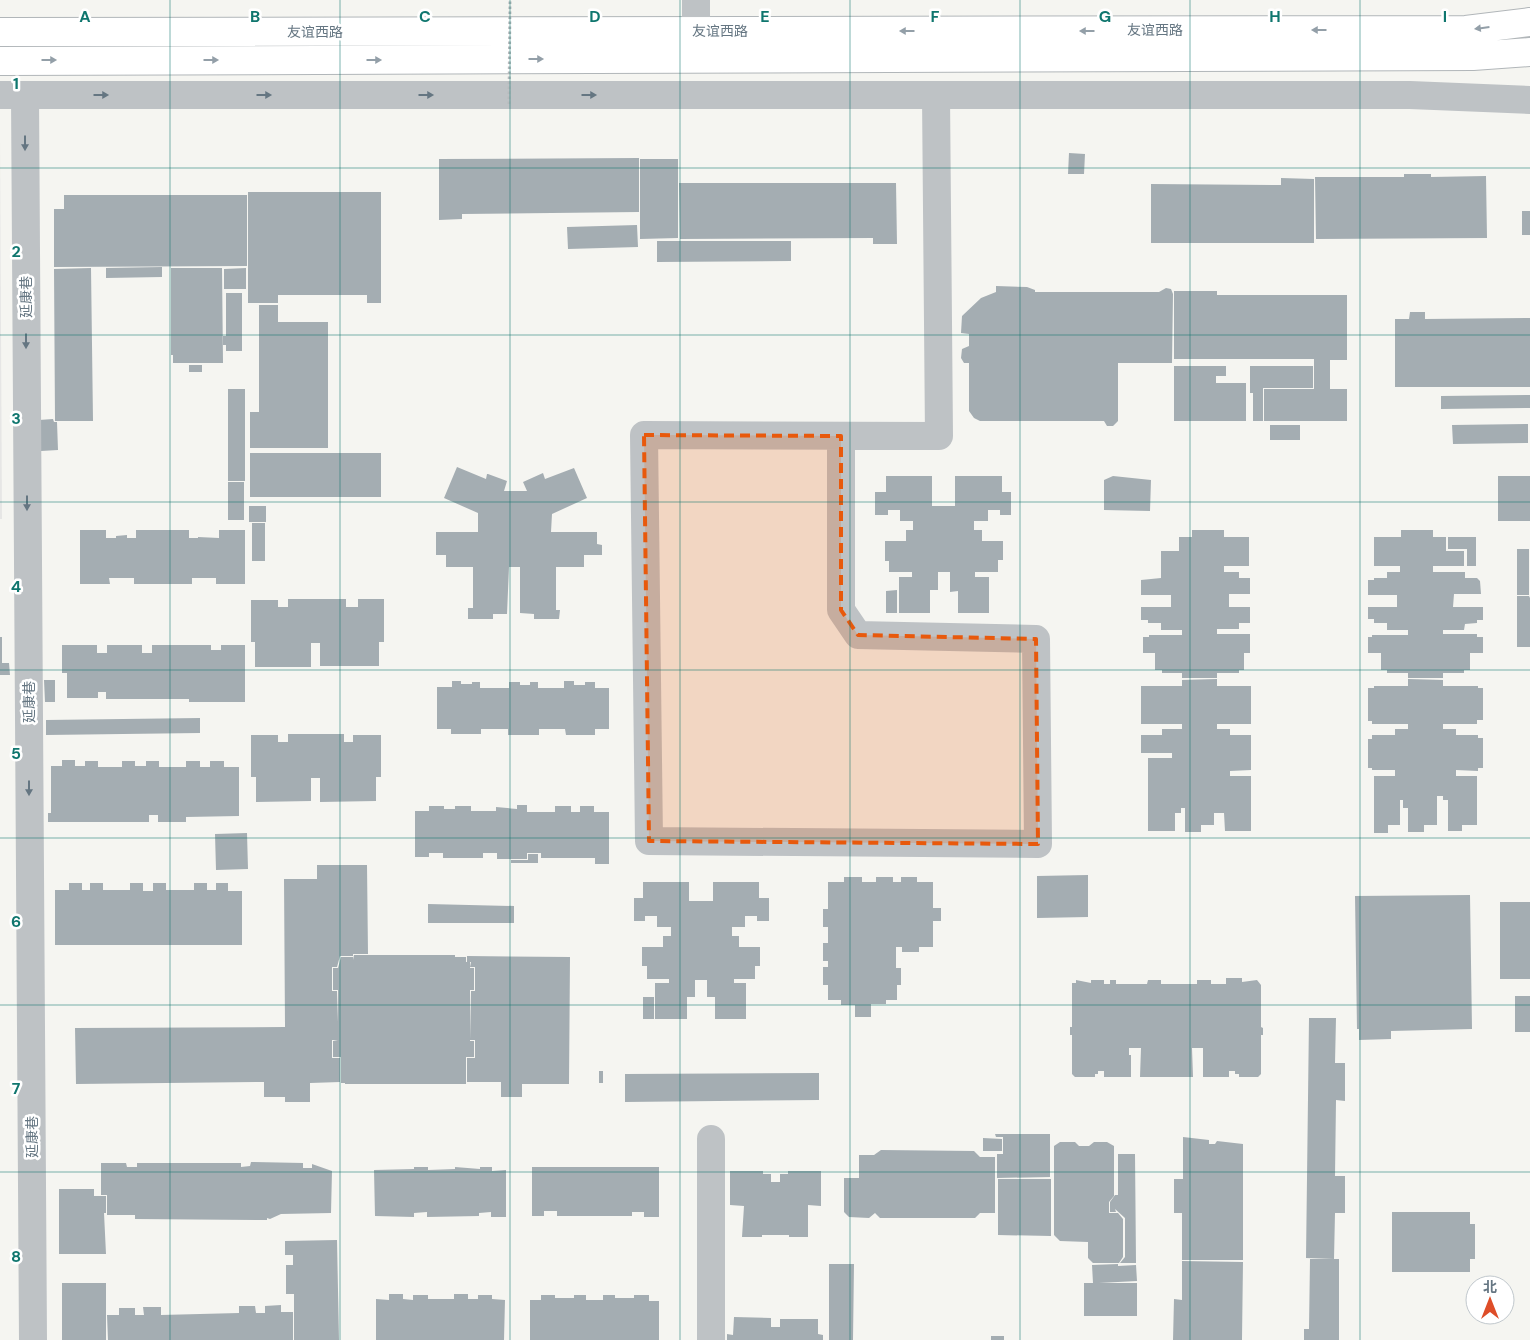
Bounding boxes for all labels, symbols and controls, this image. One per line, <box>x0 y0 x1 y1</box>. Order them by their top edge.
text: A <box>79 6 91 27</box>
text: B <box>250 6 260 27</box>
text: C <box>419 6 431 27</box>
text: D <box>589 6 601 27</box>
text: E <box>760 6 770 27</box>
text: F <box>931 6 940 27</box>
text: G <box>1099 6 1111 27</box>
text: H <box>1269 6 1281 27</box>
text: I <box>1443 6 1447 27</box>
street label: 友谊西路 <box>1127 21 1183 39</box>
street label: 友谊西路 <box>692 22 748 40</box>
street label: 友谊西路 <box>287 23 343 41</box>
one-way arrow <box>1473 24 1489 32</box>
one-way arrow <box>1311 26 1327 34</box>
one-way arrow <box>898 27 914 35</box>
one-way arrow <box>1078 27 1094 35</box>
one-way arrow <box>528 55 544 63</box>
one-way arrow <box>41 56 57 64</box>
one-way arrow <box>203 56 219 64</box>
one-way arrow <box>366 56 382 64</box>
text: 1 <box>13 73 19 94</box>
one-way arrow <box>93 91 109 99</box>
one-way arrow <box>256 91 272 99</box>
one-way arrow <box>418 91 434 99</box>
one-way arrow <box>581 91 597 99</box>
one-way arrow <box>21 136 29 152</box>
text: 2 <box>11 241 21 262</box>
street label: 延康巷 <box>17 276 35 318</box>
one-way arrow <box>22 333 30 349</box>
text: 3 <box>11 408 21 429</box>
one-way arrow <box>23 496 31 512</box>
text: 4 <box>11 576 21 597</box>
street label: 延康巷 <box>20 681 38 723</box>
text: 5 <box>11 743 21 764</box>
one-way arrow <box>25 781 33 797</box>
text: 6 <box>11 911 21 932</box>
text: 7 <box>12 1078 21 1099</box>
street label: 延康巷 <box>23 1116 41 1158</box>
text: 8 <box>11 1246 21 1267</box>
north arrow <box>1465 1275 1515 1325</box>
text: 北 <box>1483 1278 1497 1296</box>

